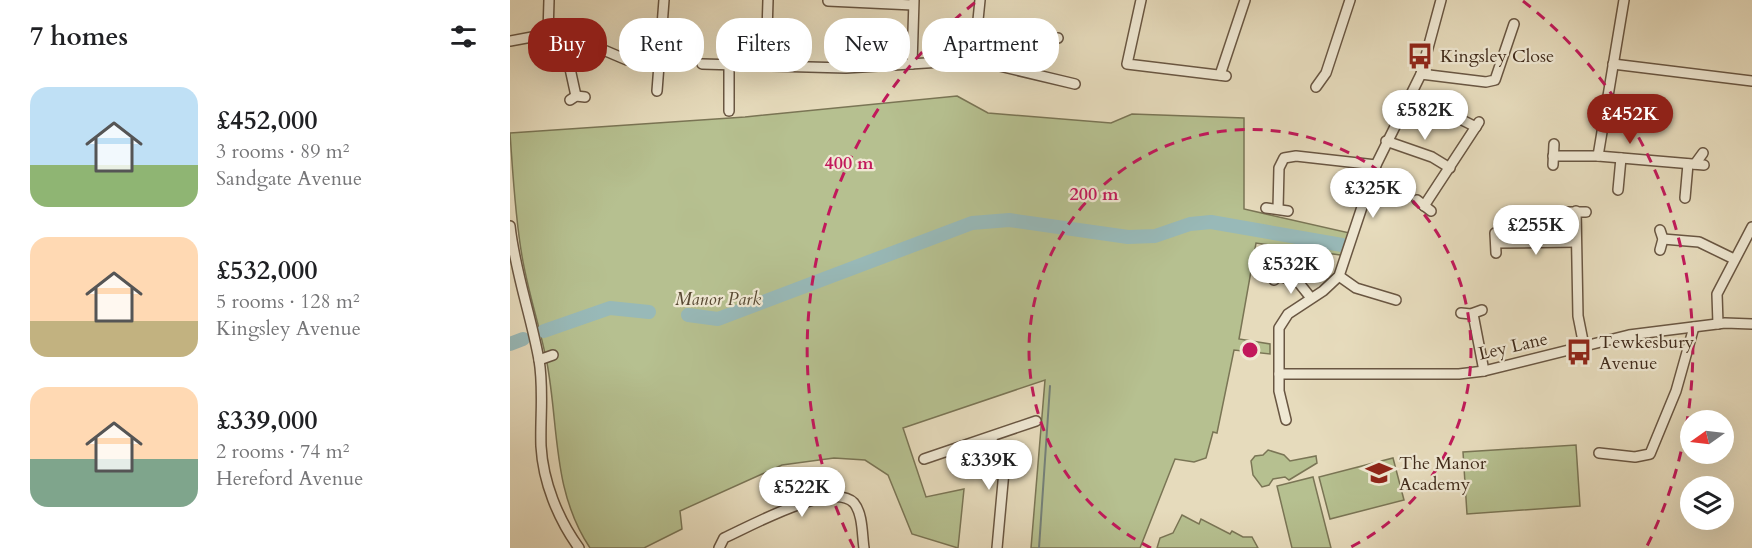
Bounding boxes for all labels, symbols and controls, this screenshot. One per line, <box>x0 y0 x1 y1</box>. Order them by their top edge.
chip: Buy <box>528 18 607 72</box>
chip: Rent <box>619 18 704 72</box>
chip: Filters <box>716 18 812 72</box>
chip: New <box>824 18 910 72</box>
chip: Apartment <box>922 18 1059 72</box>
text: 7 homes <box>30 19 128 54</box>
icon: filters <box>447 20 480 53</box>
bus stop icon: Kingsley Close <box>1405 41 1435 71</box>
place label: Kingsley Close <box>1440 44 1554 69</box>
pin: £582K <box>1383 90 1467 141</box>
pin: £452K <box>1588 94 1672 145</box>
text: £582K <box>1396 96 1454 123</box>
text: £452K <box>1601 100 1659 127</box>
text: £452,000 <box>216 103 318 138</box>
icon: home <box>78 111 150 183</box>
text: 3 rooms · 89 m² <box>216 138 349 165</box>
text: 400 m <box>824 151 874 176</box>
text: Sandgate Avenue <box>216 165 362 192</box>
pin: £325K <box>1331 168 1415 219</box>
text: £325K <box>1344 174 1402 201</box>
text: 200 m <box>1069 182 1119 207</box>
pin: £255K <box>1494 205 1578 256</box>
text: £255K <box>1507 211 1565 238</box>
pin: £532K <box>1249 244 1333 295</box>
text: £532K <box>1262 250 1320 277</box>
text: £532,000 <box>216 253 318 288</box>
icon: home <box>78 261 150 333</box>
park label: Manor Park <box>675 287 761 312</box>
text: 5 rooms · 128 m² <box>216 288 360 315</box>
text: Kingsley Avenue <box>216 315 361 342</box>
street label: Ley Lane <box>1476 326 1550 367</box>
place label: Tewkesbury Avenue <box>1599 330 1695 376</box>
bus stop icon: Tewkesbury Avenue <box>1564 337 1594 367</box>
centre of rings <box>1240 340 1260 360</box>
text: £339,000 <box>216 403 318 438</box>
north arrow <box>1680 410 1734 464</box>
map controls <box>1680 410 1734 530</box>
icon: home <box>78 411 150 483</box>
text: 2 rooms · 74 m² <box>216 438 349 465</box>
pin: £339K <box>947 440 1031 491</box>
text: £339K <box>960 446 1018 473</box>
place label: The Manor Academy <box>1399 451 1487 497</box>
school or university icon: The Manor Academy <box>1364 458 1394 488</box>
text: Hereford Avenue <box>216 465 363 492</box>
pin: £522K <box>760 467 844 518</box>
text: £522K <box>773 473 831 500</box>
button: layers <box>1680 476 1734 530</box>

